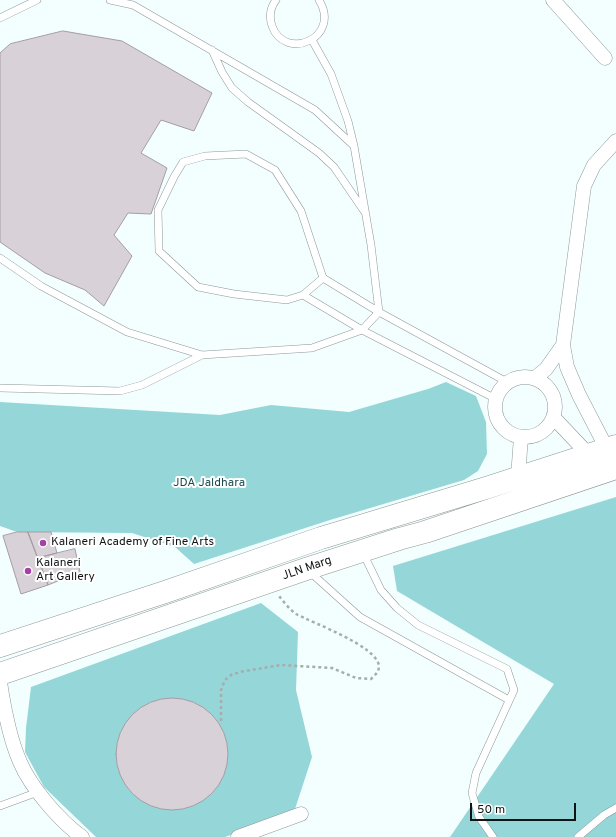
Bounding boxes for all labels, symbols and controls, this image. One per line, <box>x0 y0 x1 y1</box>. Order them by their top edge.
park label: JDA Jaldhara <box>173 477 245 491</box>
place label: Kalaneri Academy of Fine Arts <box>51 536 214 550</box>
marker: Kalaneri Academy of Fine Arts <box>38 538 48 548</box>
street label: JLN Marg <box>280 554 334 584</box>
place label: Kalaneri Art Gallery <box>36 557 95 585</box>
marker: Kalaneri Art Gallery <box>23 566 33 576</box>
scale bar <box>472 795 578 821</box>
text: 50 m <box>477 802 505 818</box>

